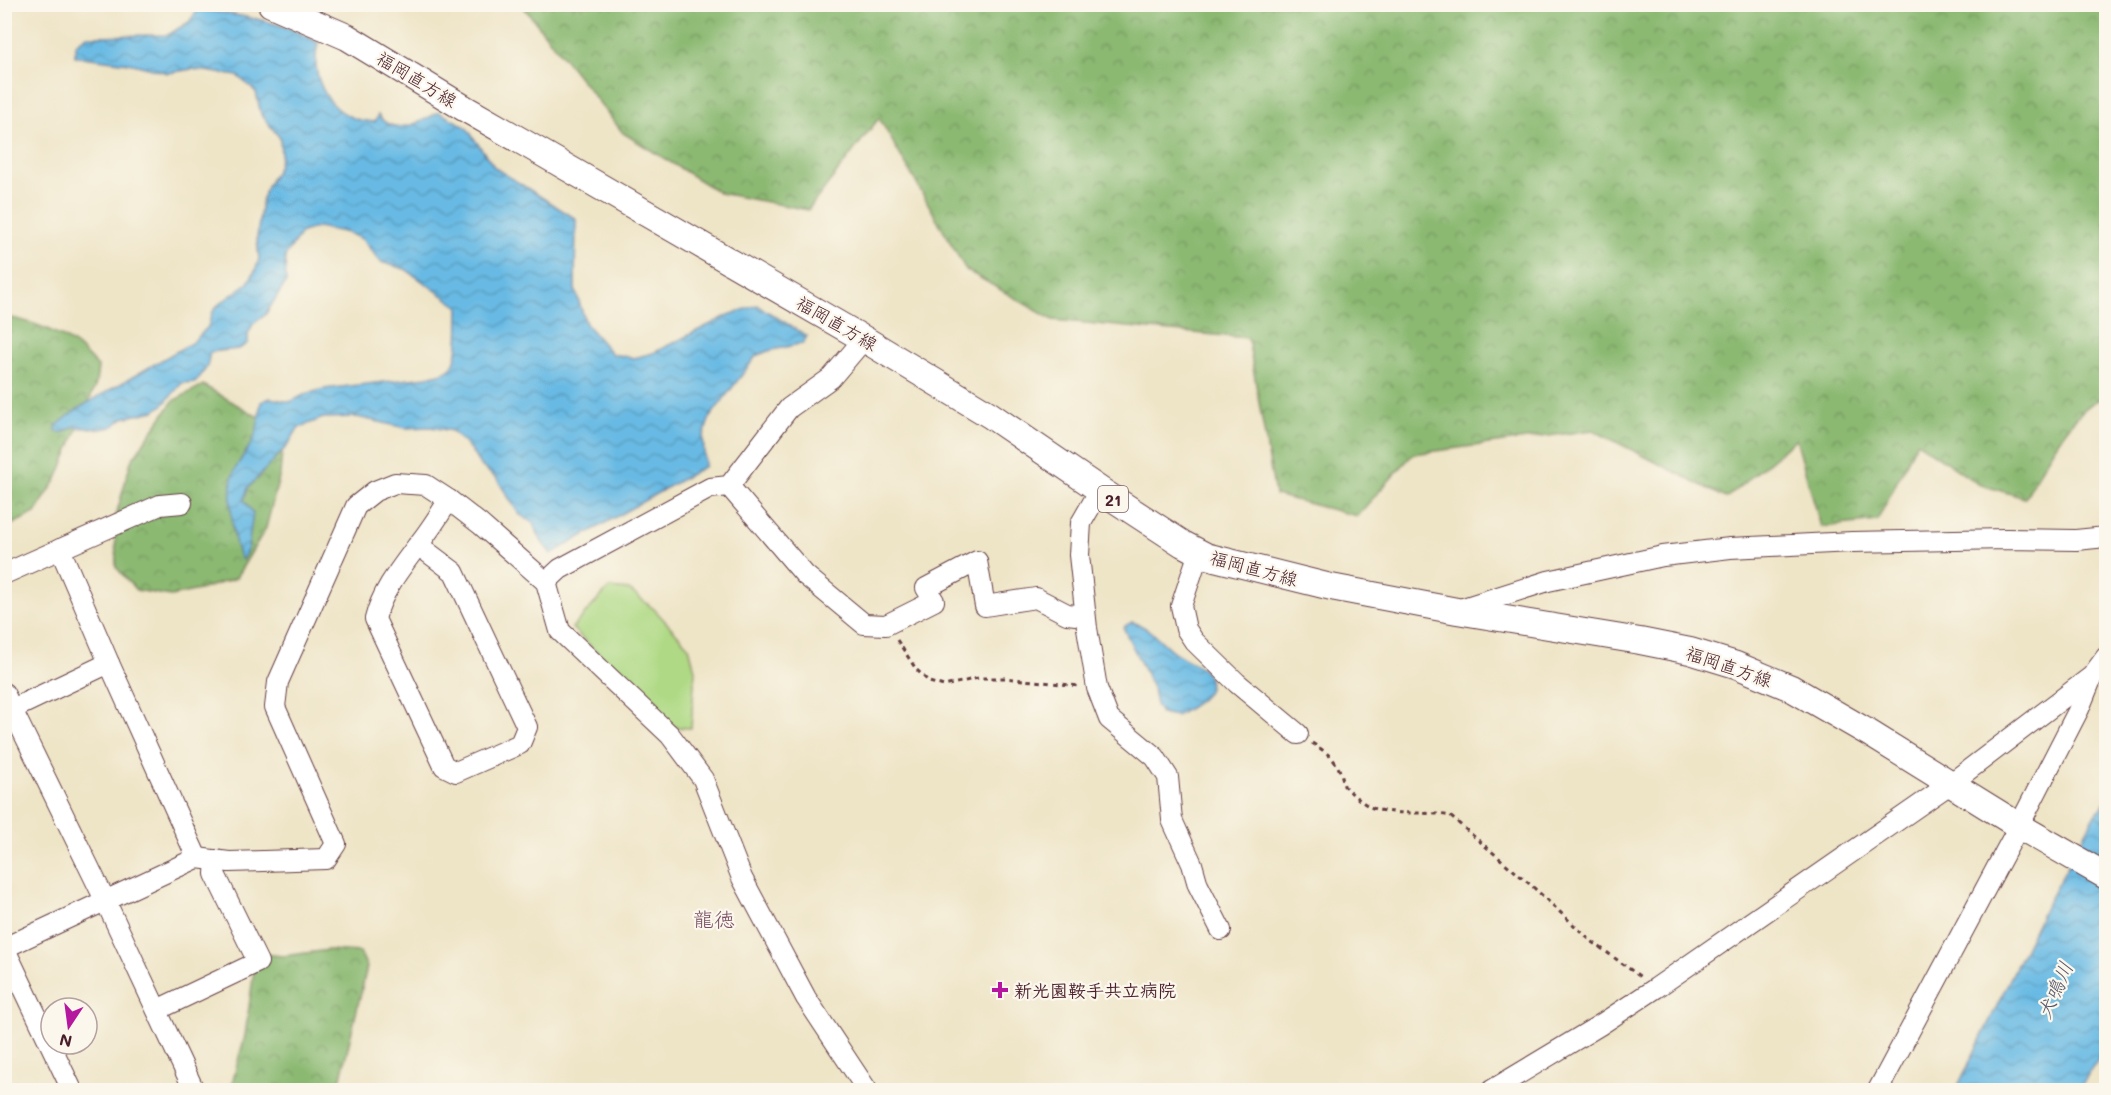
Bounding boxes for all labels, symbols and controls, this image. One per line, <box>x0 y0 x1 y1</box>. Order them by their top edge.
street label: 福岡直方線 <box>372 46 462 112</box>
street label: 福岡直方線 <box>792 290 882 356</box>
road number: 21 <box>1098 486 1128 512</box>
street label: 福岡直方線 <box>1207 545 1301 591</box>
street label: 福岡直方線 <box>1683 640 1775 692</box>
district label: 龍徳 <box>693 905 735 932</box>
water label: 犬鳴川 <box>2030 957 2078 1023</box>
place label: 新光園鞍手共立病院 <box>1014 978 1176 1002</box>
marker: 新光園鞍手共立病院 <box>991 981 1009 999</box>
north arrow <box>39 996 99 1056</box>
text: N <box>57 1030 74 1053</box>

